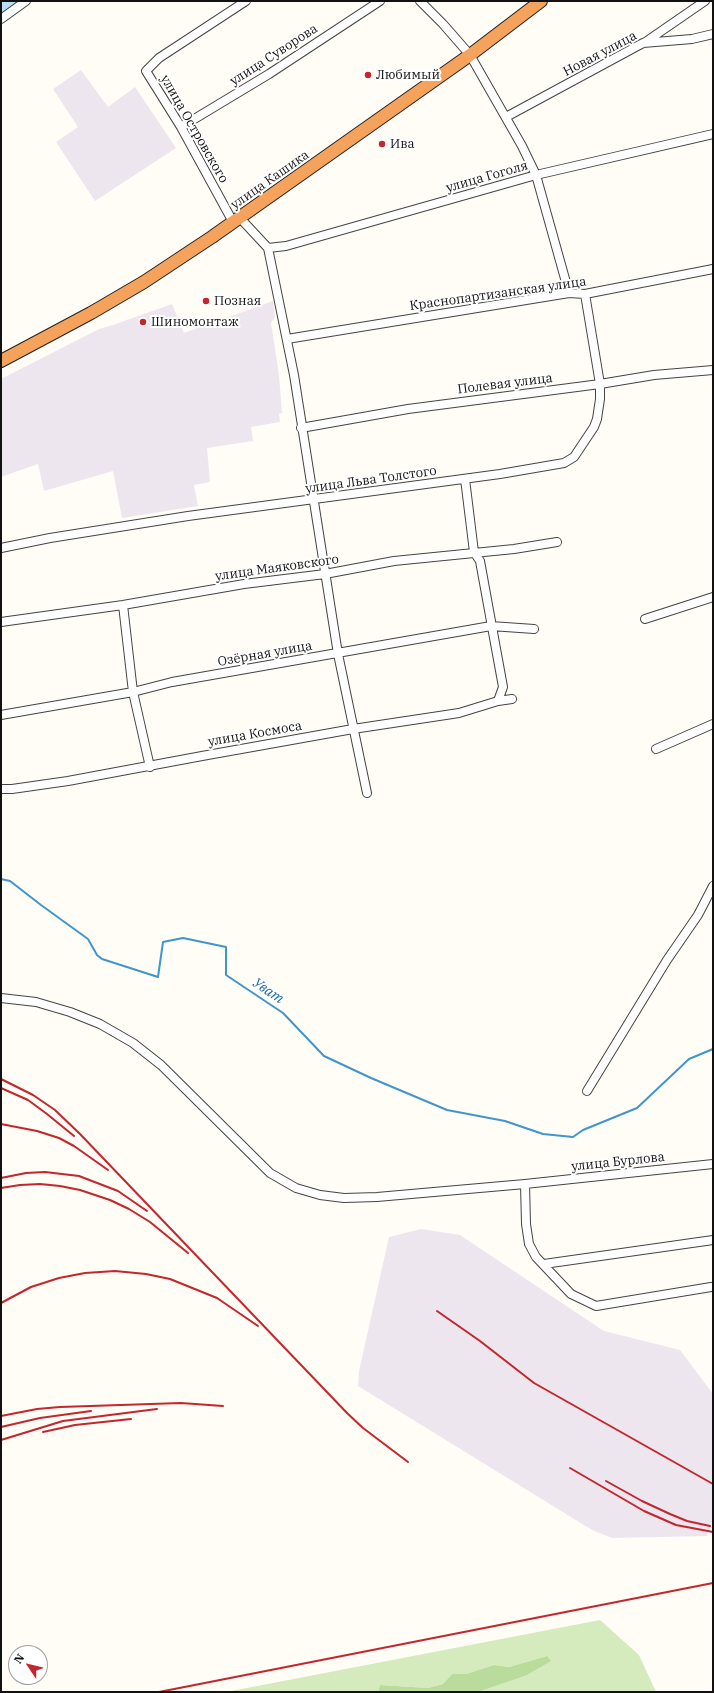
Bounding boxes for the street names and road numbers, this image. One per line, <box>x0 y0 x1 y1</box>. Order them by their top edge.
street label: улица Суворова <box>227 21 321 89</box>
street label: Новая улица <box>561 28 639 80</box>
street label: улица Островского <box>157 72 231 186</box>
street label: улица Кашика <box>228 147 312 213</box>
street label: улица Гоголя <box>444 158 530 196</box>
street label: Краснопартизанская улица <box>409 274 587 314</box>
street label: Полевая улица <box>456 370 554 398</box>
street label: улица Льва Толстого <box>304 463 438 497</box>
street label: улица Маяковского <box>214 552 340 584</box>
street label: Озёрная улица <box>217 638 313 670</box>
street label: улица Космоса <box>207 718 303 750</box>
street label: улица Бурлова <box>570 1149 666 1175</box>

